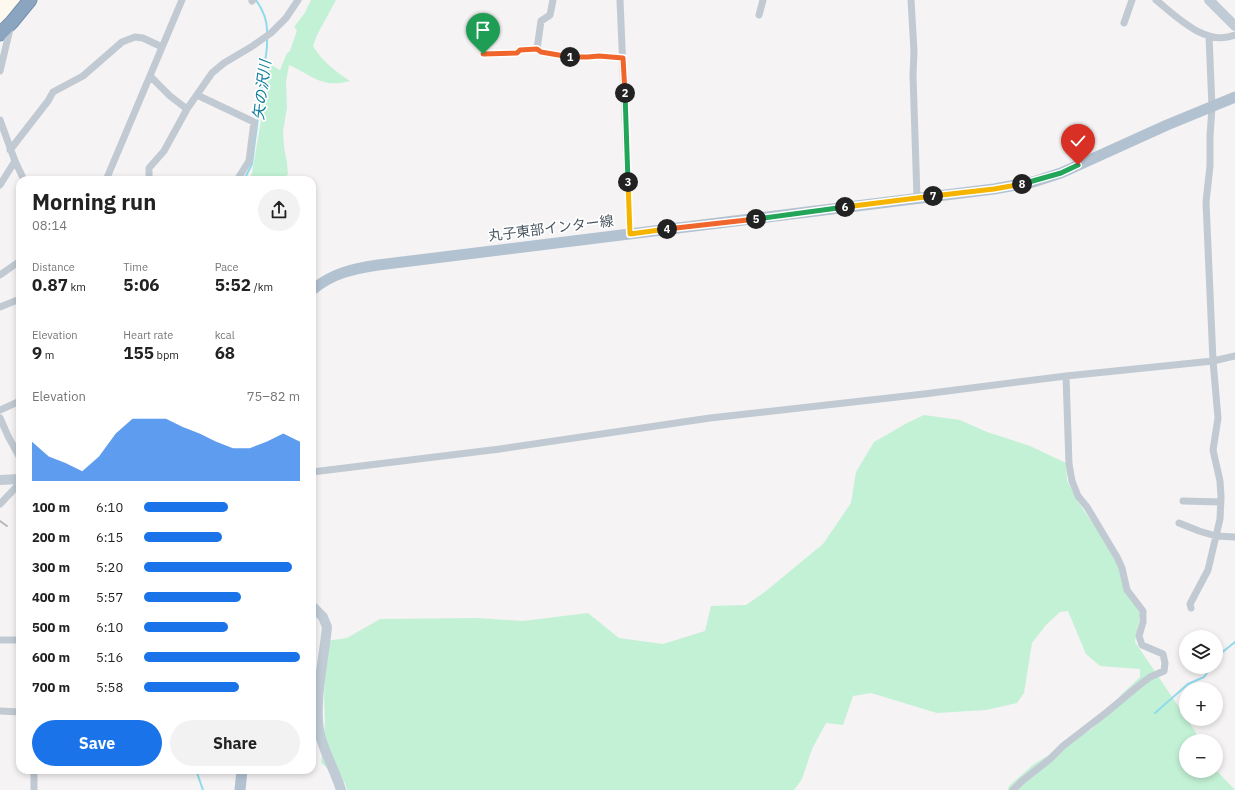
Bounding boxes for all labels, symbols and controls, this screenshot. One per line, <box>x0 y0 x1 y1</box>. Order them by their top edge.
pin <box>466 13 500 54</box>
icon: arrive <box>472 19 494 41</box>
pin: 1 <box>560 47 580 67</box>
text: 1 <box>567 50 573 64</box>
water label: 矢の沢川 <box>248 57 275 121</box>
pin: 2 <box>615 83 635 103</box>
text: 2 <box>622 86 628 100</box>
pin <box>1061 124 1095 165</box>
icon: check <box>1067 130 1089 152</box>
pin: 3 <box>618 172 638 192</box>
pin: 8 <box>1012 174 1032 194</box>
text: 3 <box>625 175 631 189</box>
text: 8 <box>1019 177 1025 191</box>
pin: 7 <box>923 186 943 206</box>
text: Morning run <box>32 187 156 216</box>
button: share <box>258 189 300 231</box>
text: 7 <box>930 189 936 203</box>
pin: 6 <box>835 197 855 217</box>
text: 6 <box>842 200 848 214</box>
pin: 5 <box>746 209 766 229</box>
street label: 丸子東部インター線 <box>487 211 615 245</box>
text: 5 <box>753 212 759 226</box>
text: 08:14 <box>32 217 67 234</box>
pin: 4 <box>657 219 677 239</box>
text: 4 <box>664 222 670 236</box>
text: Distance <box>32 260 75 274</box>
text: Time <box>123 260 148 274</box>
text: Pace <box>215 260 239 274</box>
text: 0.87 <box>32 274 68 296</box>
text: 5:06 <box>123 274 160 296</box>
text: 5:52 <box>215 274 251 296</box>
text: km <box>68 280 86 294</box>
text: /km <box>251 280 273 294</box>
text: Elevation <box>32 328 78 342</box>
text: Heart rate <box>123 328 173 342</box>
text: kcal <box>215 328 235 342</box>
text: 9 <box>32 342 42 364</box>
text: 155 <box>123 342 154 364</box>
text: 68 <box>215 342 235 364</box>
text: m <box>42 348 54 362</box>
text: bpm <box>154 348 179 362</box>
text: Elevation <box>32 388 86 405</box>
text: 75–82 m <box>247 388 300 405</box>
text: 100 m <box>32 499 70 516</box>
text: 6:10 <box>96 499 123 516</box>
text: 200 m <box>32 529 70 546</box>
text: 6:15 <box>96 529 123 546</box>
text: 300 m <box>32 559 70 576</box>
text: 5:20 <box>96 559 123 576</box>
text: 400 m <box>32 589 70 606</box>
text: 5:57 <box>96 589 123 606</box>
text: 500 m <box>32 619 70 636</box>
text: 6:10 <box>96 619 123 636</box>
map controls <box>1179 630 1223 778</box>
button: layers <box>1179 630 1223 674</box>
text: 600 m <box>32 649 70 666</box>
text: 5:16 <box>96 649 123 666</box>
text: 700 m <box>32 679 70 696</box>
text: 5:58 <box>96 679 123 696</box>
button: + <box>1179 682 1223 726</box>
button: Save <box>32 720 162 766</box>
button: Share <box>170 720 300 766</box>
button: − <box>1179 734 1223 778</box>

